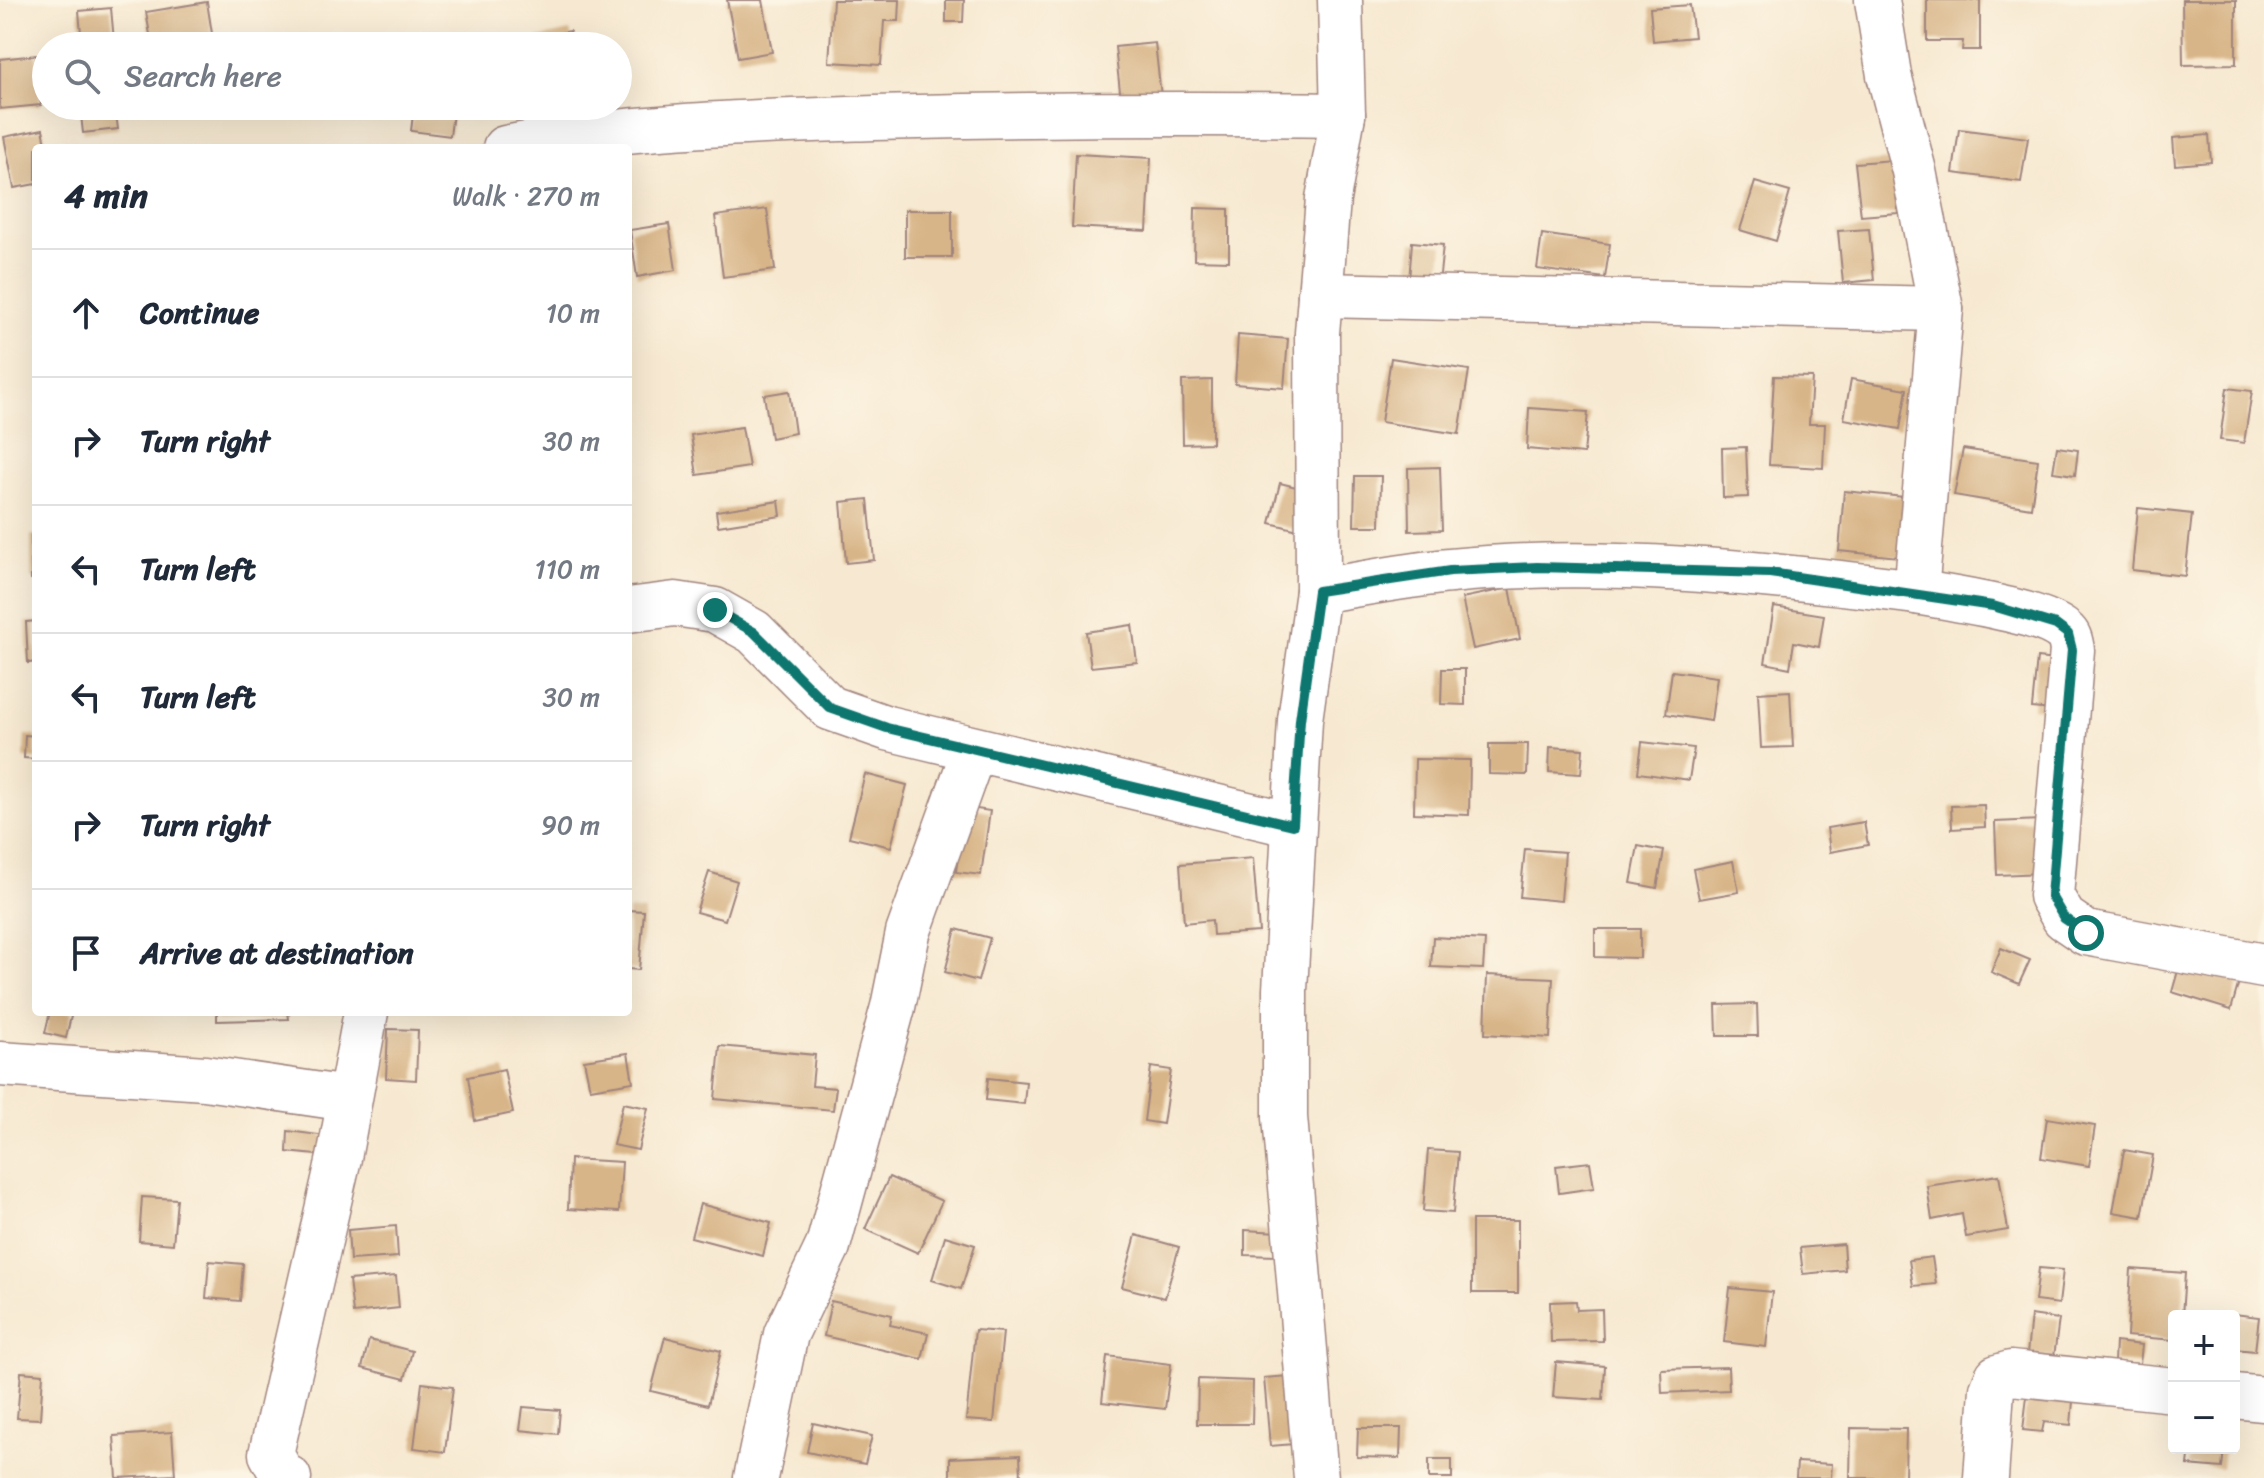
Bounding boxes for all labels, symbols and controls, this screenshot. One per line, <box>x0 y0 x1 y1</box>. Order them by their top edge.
search box <box>32 32 632 120</box>
text: Search here <box>124 49 282 103</box>
icon: search <box>60 54 104 98</box>
text: 4 min <box>64 166 148 226</box>
text: Walk · 270 m <box>452 173 600 219</box>
text: Continue <box>140 286 259 340</box>
text: 10 m <box>546 290 600 336</box>
icon: ahead <box>64 291 108 335</box>
text: Turn right <box>140 414 270 468</box>
text: 30 m <box>543 418 600 464</box>
icon: right <box>64 419 108 463</box>
text: Turn left <box>140 542 256 596</box>
text: 110 m <box>535 546 600 592</box>
icon: left <box>64 547 108 591</box>
route end <box>697 592 733 628</box>
text: Turn left <box>140 670 256 724</box>
text: 30 m <box>543 674 600 720</box>
icon: left <box>64 675 108 719</box>
text: Turn right <box>140 798 270 852</box>
text: 90 m <box>541 802 600 848</box>
icon: right <box>64 803 108 847</box>
route start <box>2068 915 2104 951</box>
text: Arrive at destination <box>140 926 414 980</box>
icon: arrive <box>64 931 108 975</box>
map controls <box>2168 1310 2240 1454</box>
button: + <box>2168 1310 2240 1382</box>
button: − <box>2168 1382 2240 1454</box>

